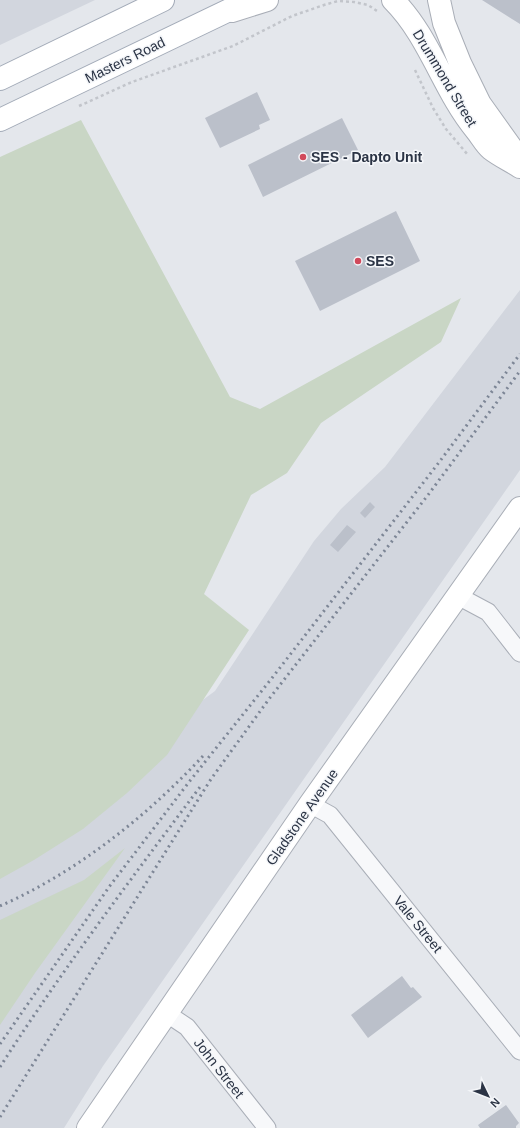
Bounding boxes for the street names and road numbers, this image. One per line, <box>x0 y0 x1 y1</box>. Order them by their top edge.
street label: Drummond Street <box>410 27 480 130</box>
street label: Masters Road <box>82 34 168 86</box>
street label: Gladstone Avenue <box>263 765 341 868</box>
street label: Vale Street <box>390 892 446 956</box>
street label: John Street <box>191 1035 247 1101</box>

